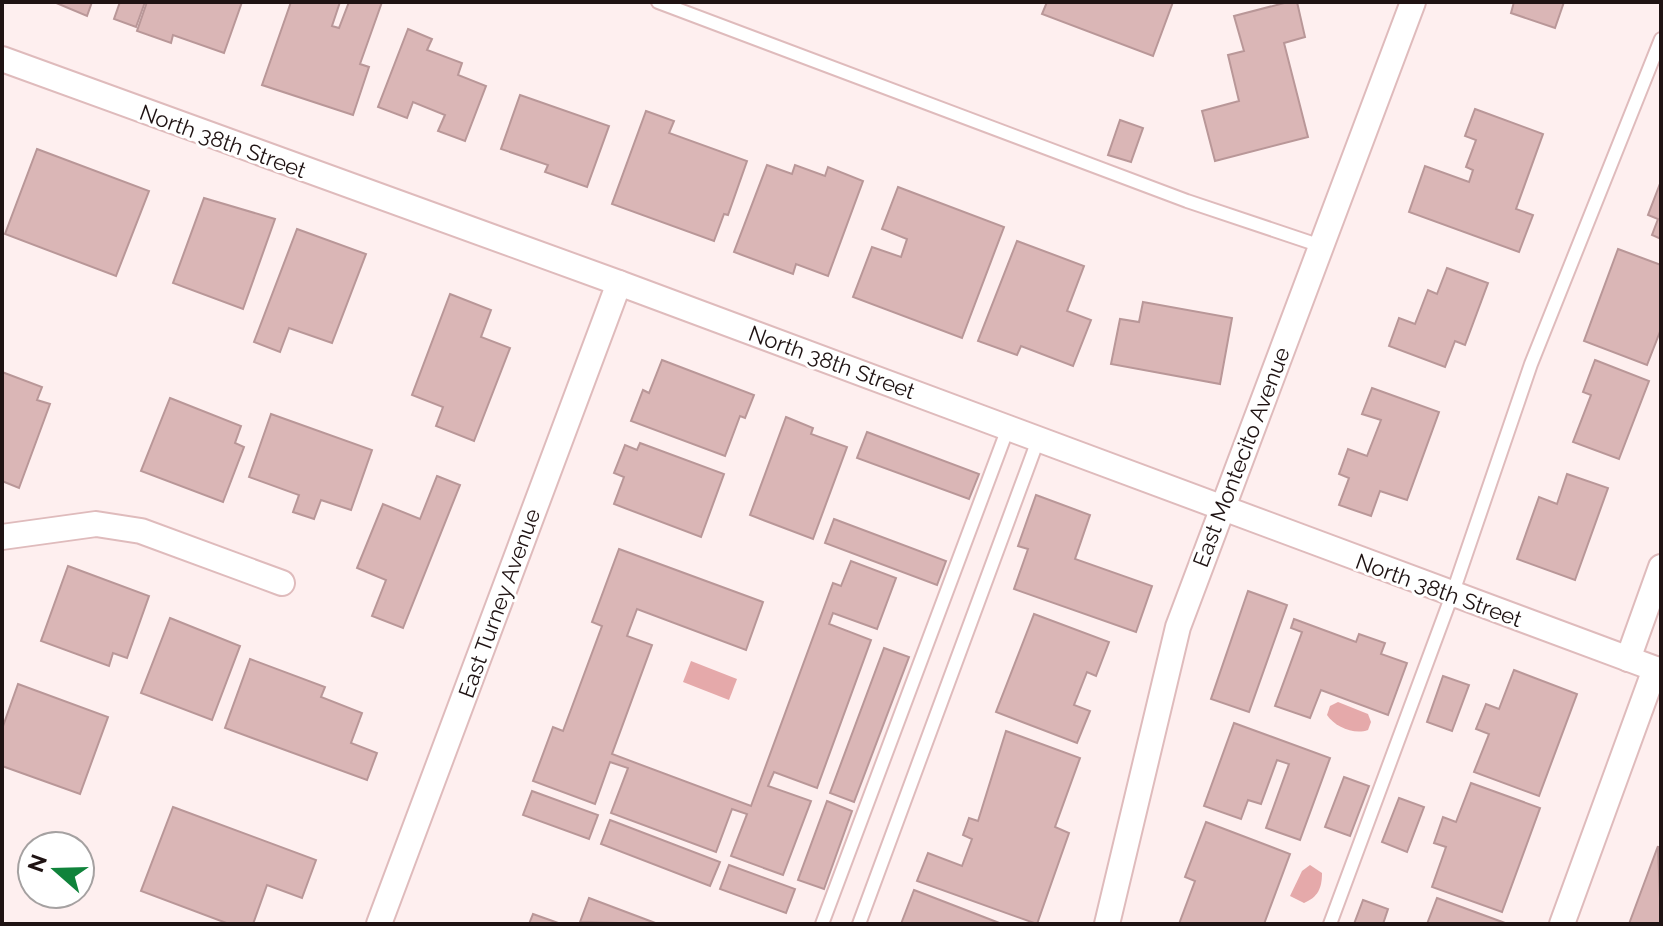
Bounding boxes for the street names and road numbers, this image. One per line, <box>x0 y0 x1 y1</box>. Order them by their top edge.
street label: North 38th Street <box>136 99 310 183</box>
street label: North 38th Street <box>745 320 919 404</box>
street label: East Montecito Avenue <box>1187 343 1295 571</box>
street label: East Turney Avenue <box>453 505 545 701</box>
street label: North 38th Street <box>1352 548 1526 632</box>

